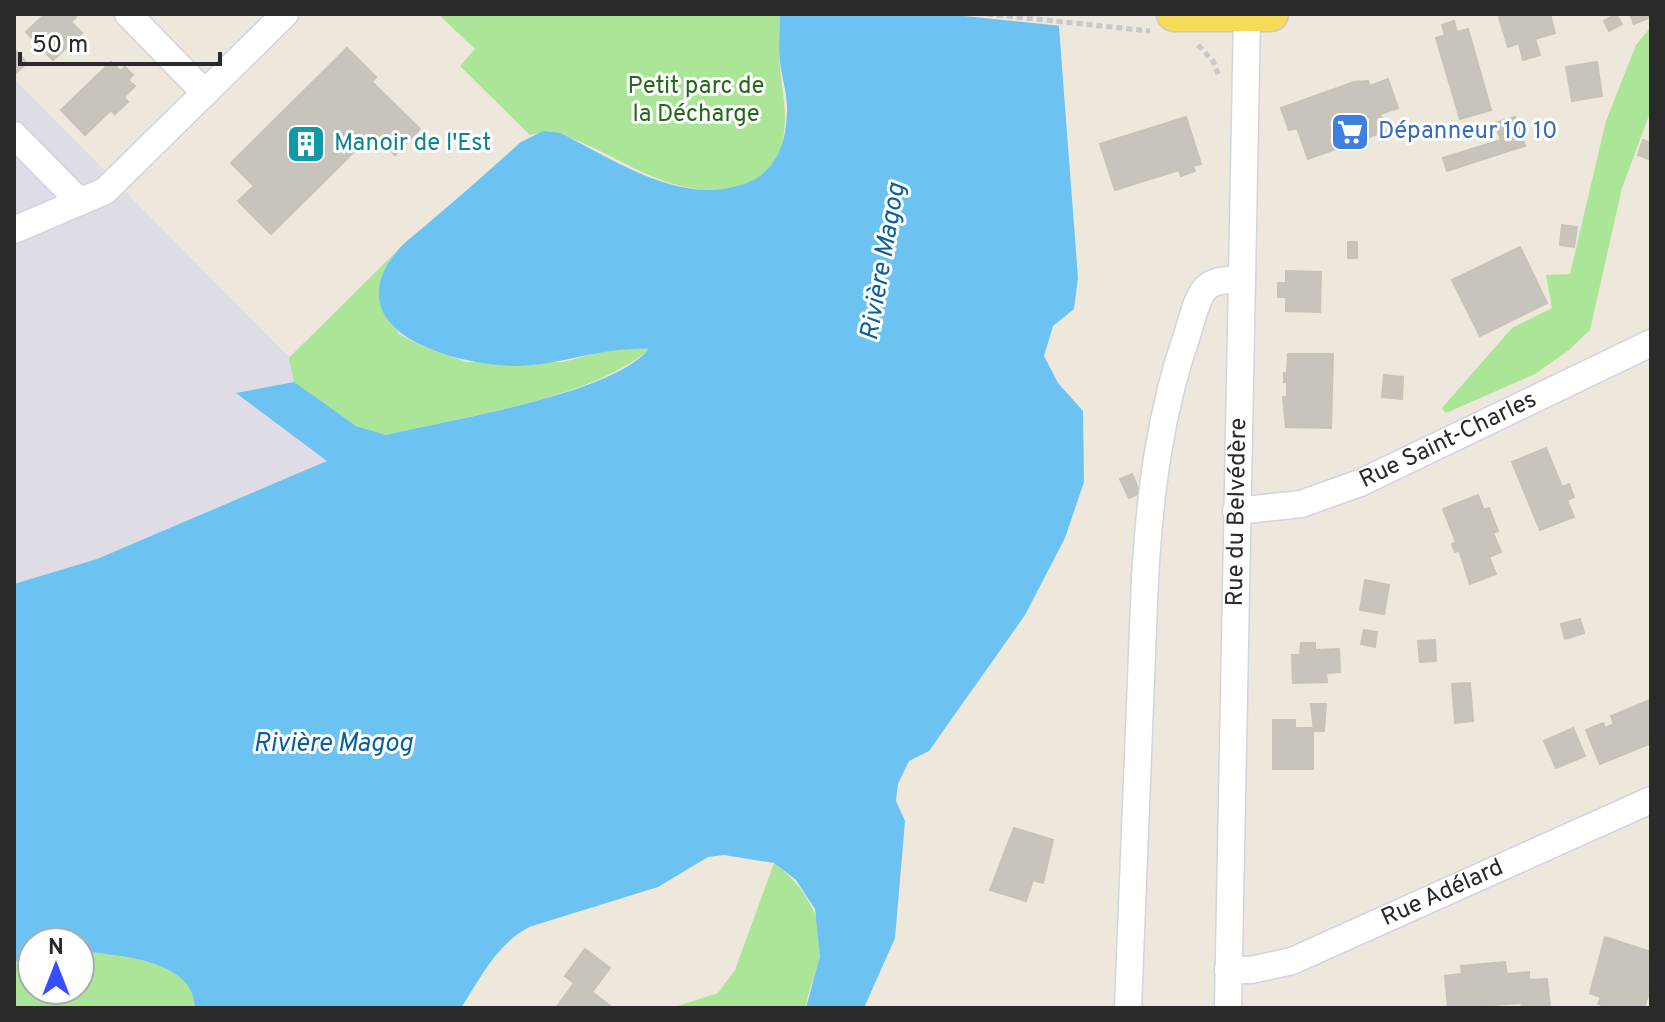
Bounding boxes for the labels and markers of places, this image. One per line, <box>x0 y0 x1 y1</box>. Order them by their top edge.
supermarket icon: Dépanneur 10 10 <box>1329 111 1371 153</box>
place label: Dépanneur 10 10 <box>1378 117 1558 147</box>
building icon: Manoir de l'Est <box>285 123 327 165</box>
place label: Manoir de l'Est <box>334 129 491 159</box>

